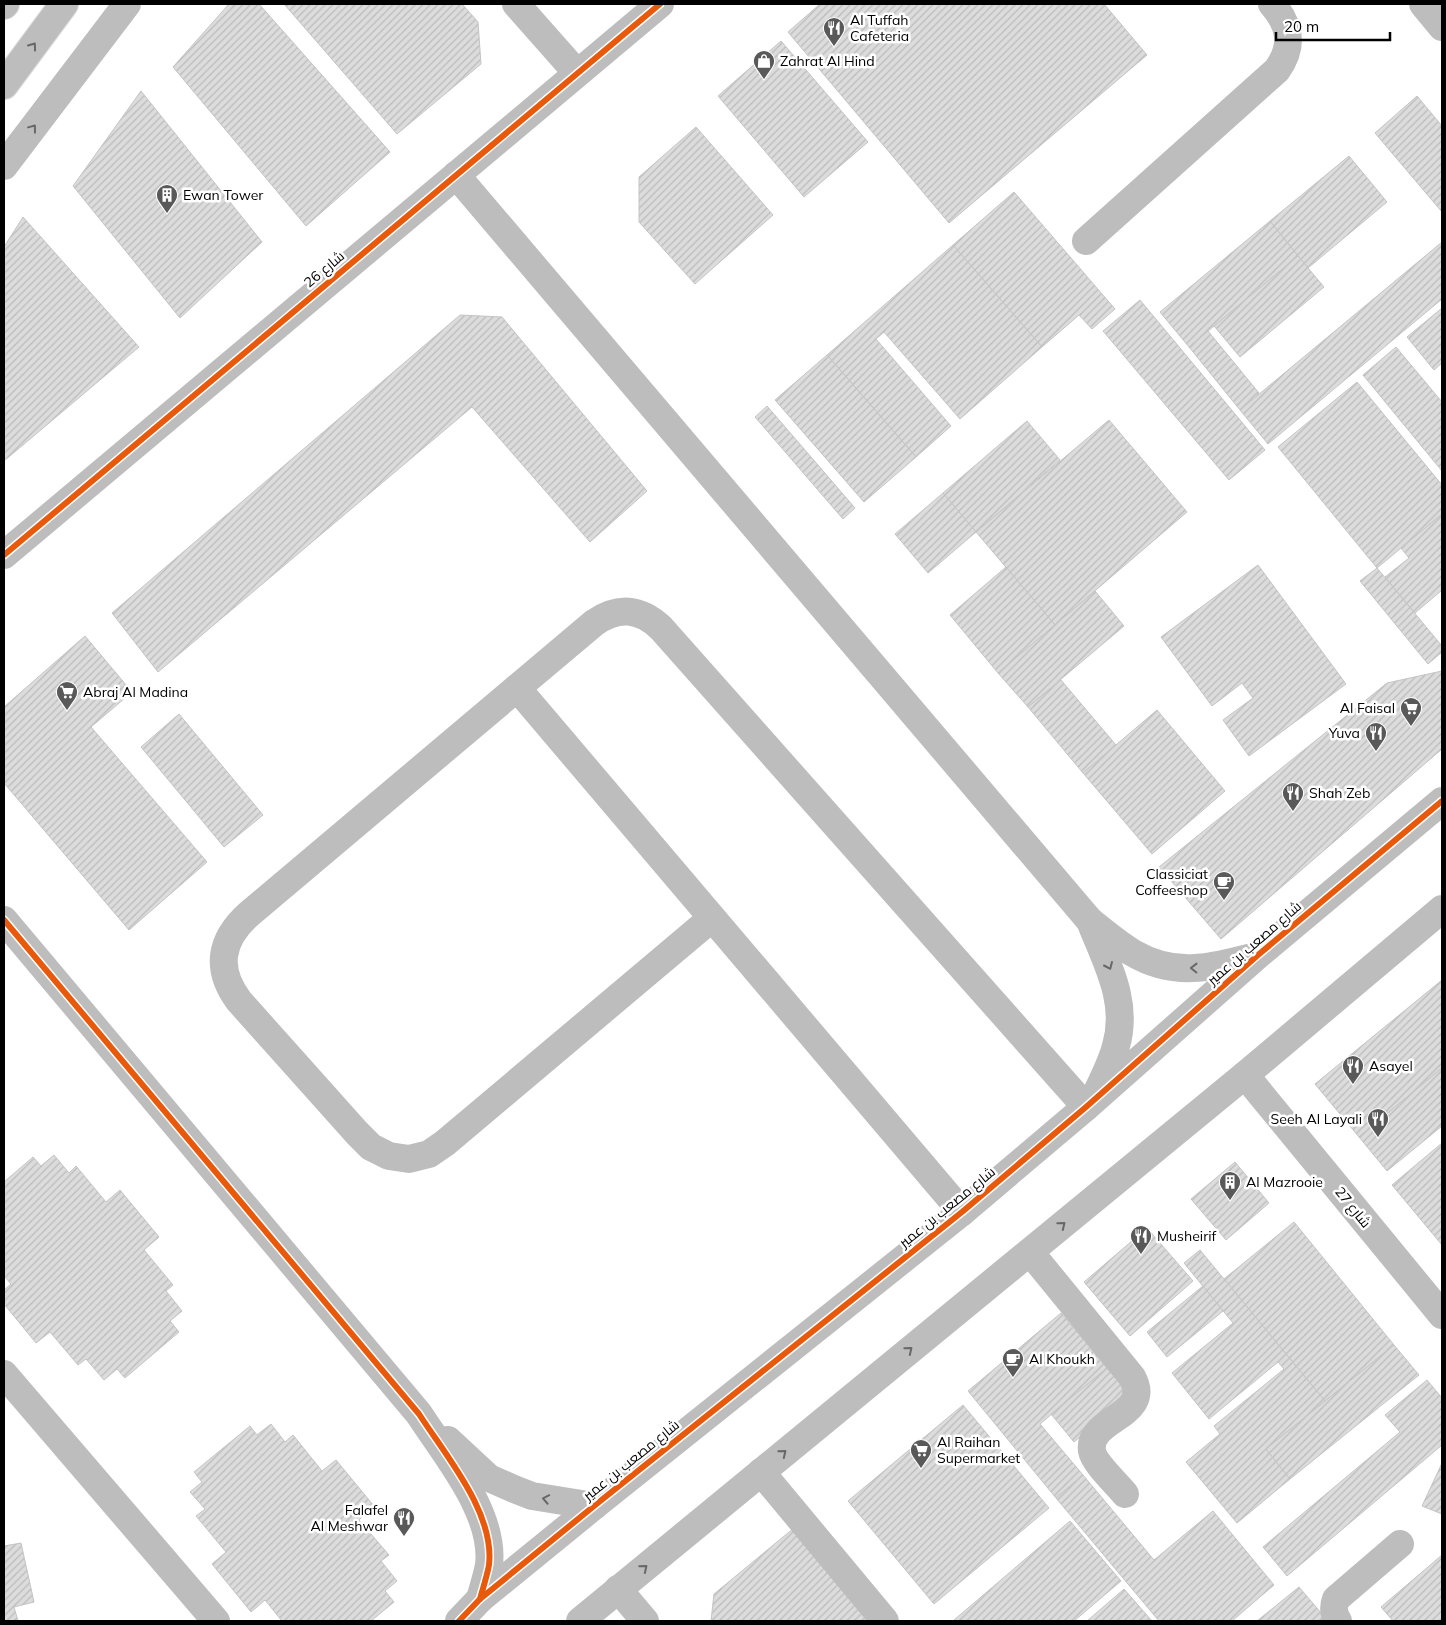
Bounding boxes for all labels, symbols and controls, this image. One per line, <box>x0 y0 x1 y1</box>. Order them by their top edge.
scale bar <box>1276 10 1390 42</box>
place label: Al Tuffah Cafeteria <box>850 11 909 45</box>
restaurant icon: Al Tuffah Cafeteria <box>822 16 846 47</box>
text: 20 m <box>1284 17 1319 36</box>
one-way arrow <box>27 42 36 52</box>
shop icon: Zahrat Al Hind <box>752 49 776 80</box>
place label: Zahrat Al Hind <box>780 52 875 70</box>
one-way arrow <box>27 124 36 134</box>
building icon: Ewan Tower <box>155 183 179 214</box>
place label: Ewan Tower <box>183 186 264 204</box>
street label: شارع 26 <box>300 247 348 291</box>
supermarket icon: Abraj Al Madina <box>55 680 79 711</box>
place label: Abraj Al Madina <box>83 683 188 701</box>
supermarket icon: Al Faisal <box>1399 696 1423 727</box>
place label: Al Faisal <box>1340 699 1395 717</box>
restaurant icon: Yuva <box>1364 721 1388 752</box>
place label: Yuva <box>1328 724 1360 742</box>
restaurant icon: Shah Zeb <box>1281 781 1305 812</box>
place label: Shah Zeb <box>1309 784 1370 802</box>
place label: Classiciat Coffeeshop <box>1135 865 1208 899</box>
cafe icon: Classiciat Coffeeshop <box>1212 870 1236 901</box>
street label: شارع مصعب بن عمير <box>1202 897 1305 989</box>
one-way arrow <box>1102 961 1113 970</box>
one-way arrow <box>1189 963 1197 973</box>
restaurant icon: Asayel <box>1341 1054 1365 1085</box>
place label: Asayel <box>1369 1057 1413 1075</box>
restaurant icon: Seeh Al Layali <box>1366 1107 1390 1138</box>
place label: Seeh Al Layali <box>1271 1110 1362 1128</box>
street label: شارع مصعب بن عمير <box>894 1163 999 1252</box>
building icon: Al Mazrooie <box>1218 1170 1242 1201</box>
place label: Al Mazrooie <box>1246 1173 1323 1191</box>
street label: شارع 27 <box>1331 1183 1375 1231</box>
one-way arrow <box>1056 1223 1065 1231</box>
restaurant icon: Musheirif <box>1129 1224 1153 1255</box>
place label: Musheirif <box>1157 1227 1217 1245</box>
cafe icon: Al Khoukh <box>1001 1347 1025 1378</box>
one-way arrow <box>903 1348 912 1356</box>
place label: Al Khoukh <box>1029 1350 1095 1368</box>
street label: شارع مصعب بن عمير <box>578 1416 683 1505</box>
place label: Al Raihan Supermarket <box>937 1433 1020 1467</box>
supermarket icon: Al Raihan Supermarket <box>909 1438 933 1469</box>
one-way arrow <box>778 1450 787 1459</box>
one-way arrow <box>542 1494 550 1505</box>
place label: Falafel Al Meshwar <box>311 1501 389 1535</box>
restaurant icon: Falafel Al Meshwar <box>392 1506 416 1537</box>
one-way arrow <box>639 1564 648 1573</box>

